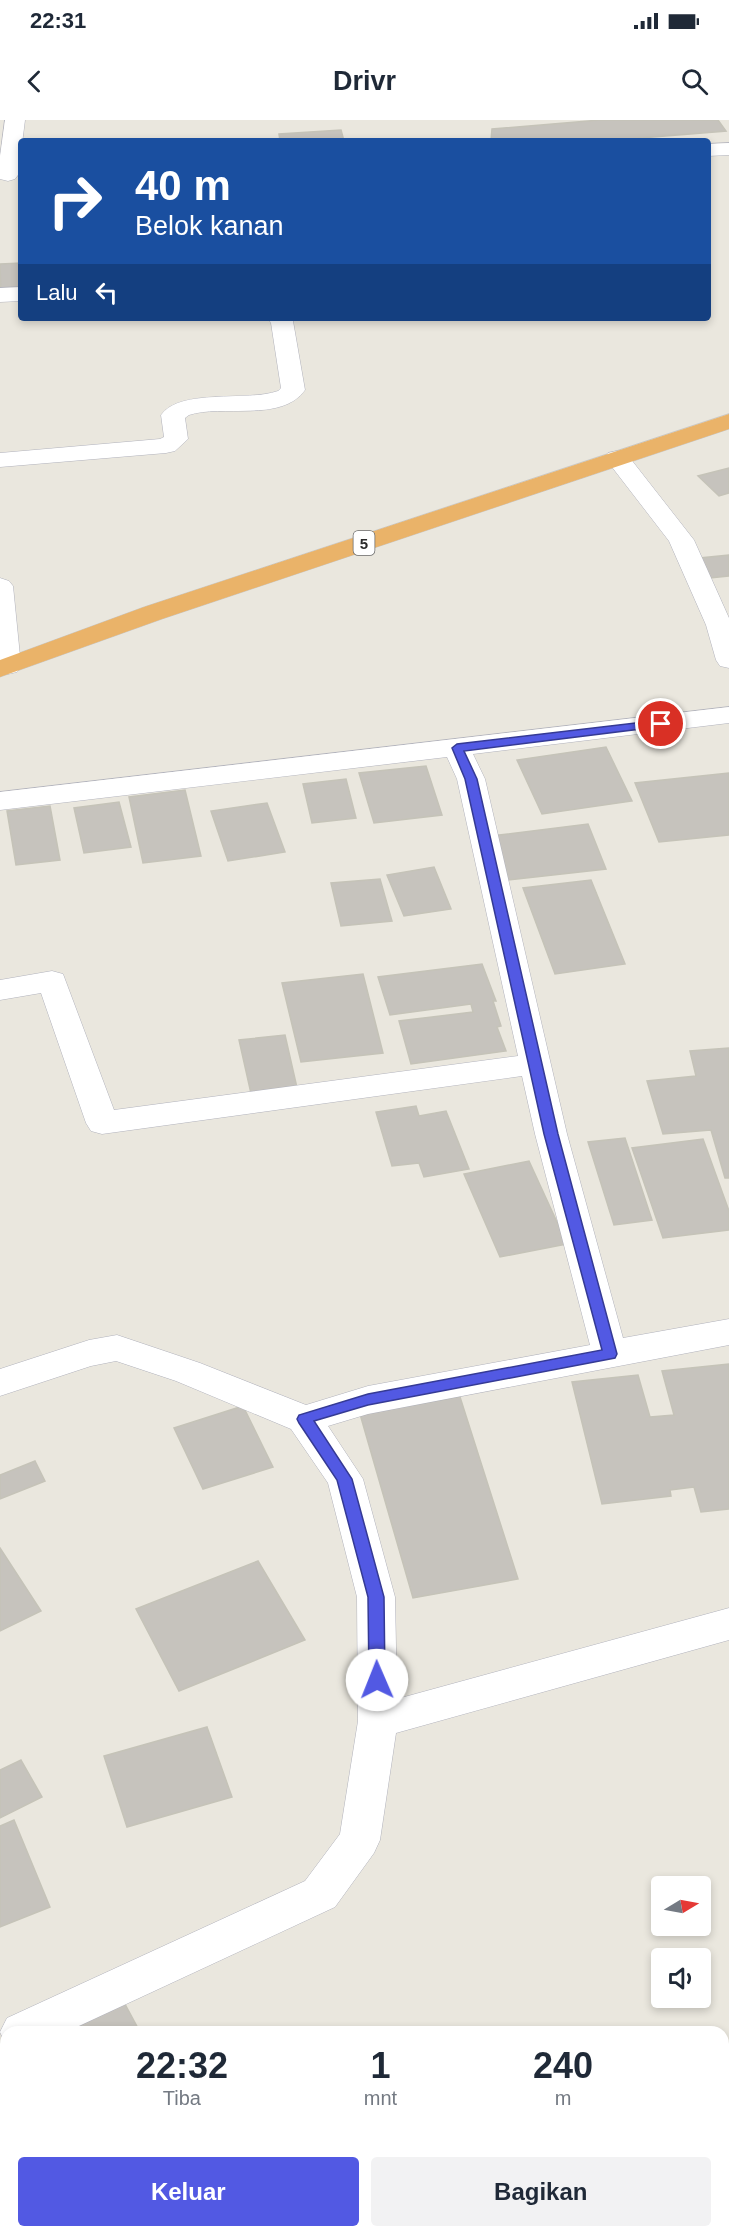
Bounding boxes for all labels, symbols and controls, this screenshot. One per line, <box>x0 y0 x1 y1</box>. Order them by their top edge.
text: 22:31 <box>30 8 86 33</box>
icon: back <box>18 65 51 98</box>
icon: search <box>678 65 711 98</box>
text: Drivr <box>333 66 396 96</box>
icon: right <box>36 162 114 240</box>
text: 40 m <box>135 162 231 209</box>
text: Belok kanan <box>135 211 284 241</box>
icon: left <box>90 276 123 309</box>
text: Lalu <box>36 280 78 305</box>
road number: 5 <box>354 531 374 555</box>
pin <box>635 698 686 749</box>
icon: arrive <box>644 707 677 740</box>
position arrow <box>345 1648 409 1712</box>
north arrow <box>651 1876 711 1936</box>
map controls <box>651 1876 711 2008</box>
button: sound <box>651 1948 711 2008</box>
text: 22:32 <box>136 2045 228 2086</box>
text: 1 <box>370 2045 391 2086</box>
text: 240 <box>533 2045 593 2086</box>
text: Tiba <box>163 2087 201 2109</box>
text: mnt <box>364 2087 397 2109</box>
text: m <box>555 2087 571 2109</box>
button: Keluar <box>18 2157 359 2226</box>
button: Bagikan <box>371 2157 711 2226</box>

